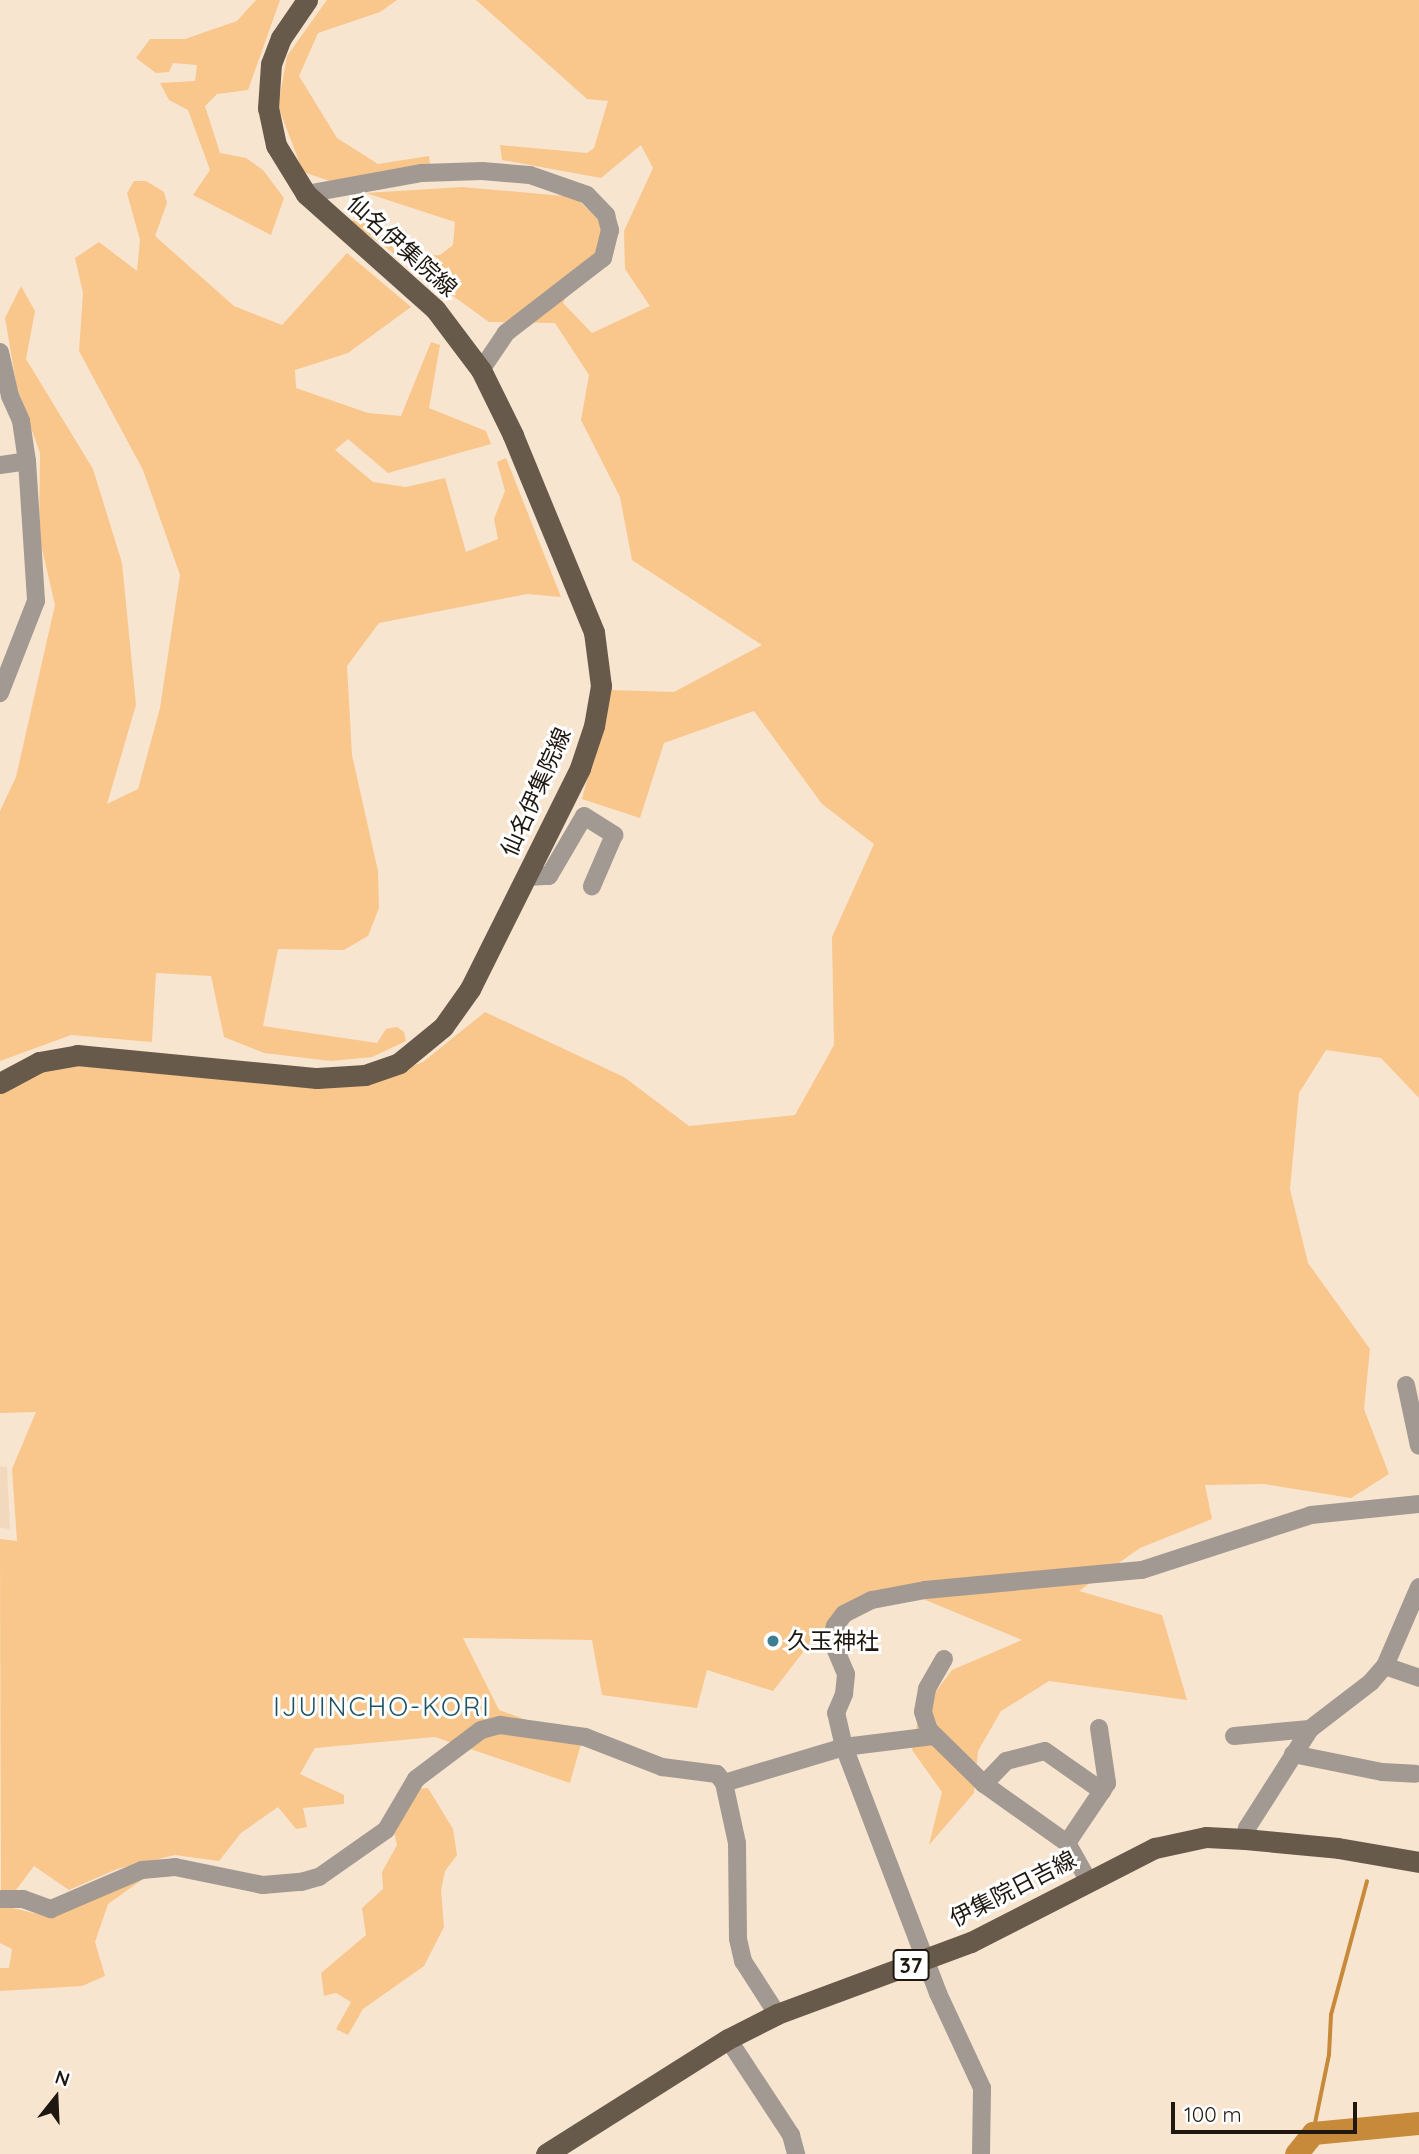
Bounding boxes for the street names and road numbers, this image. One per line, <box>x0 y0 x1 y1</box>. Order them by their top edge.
street label: 仙名伊集院線 <box>341 190 463 302</box>
street label: 仙名伊集院線 <box>495 723 577 861</box>
street label: 伊集院日吉線 <box>945 1845 1081 1933</box>
road number: 37 <box>892 1948 930 1982</box>

